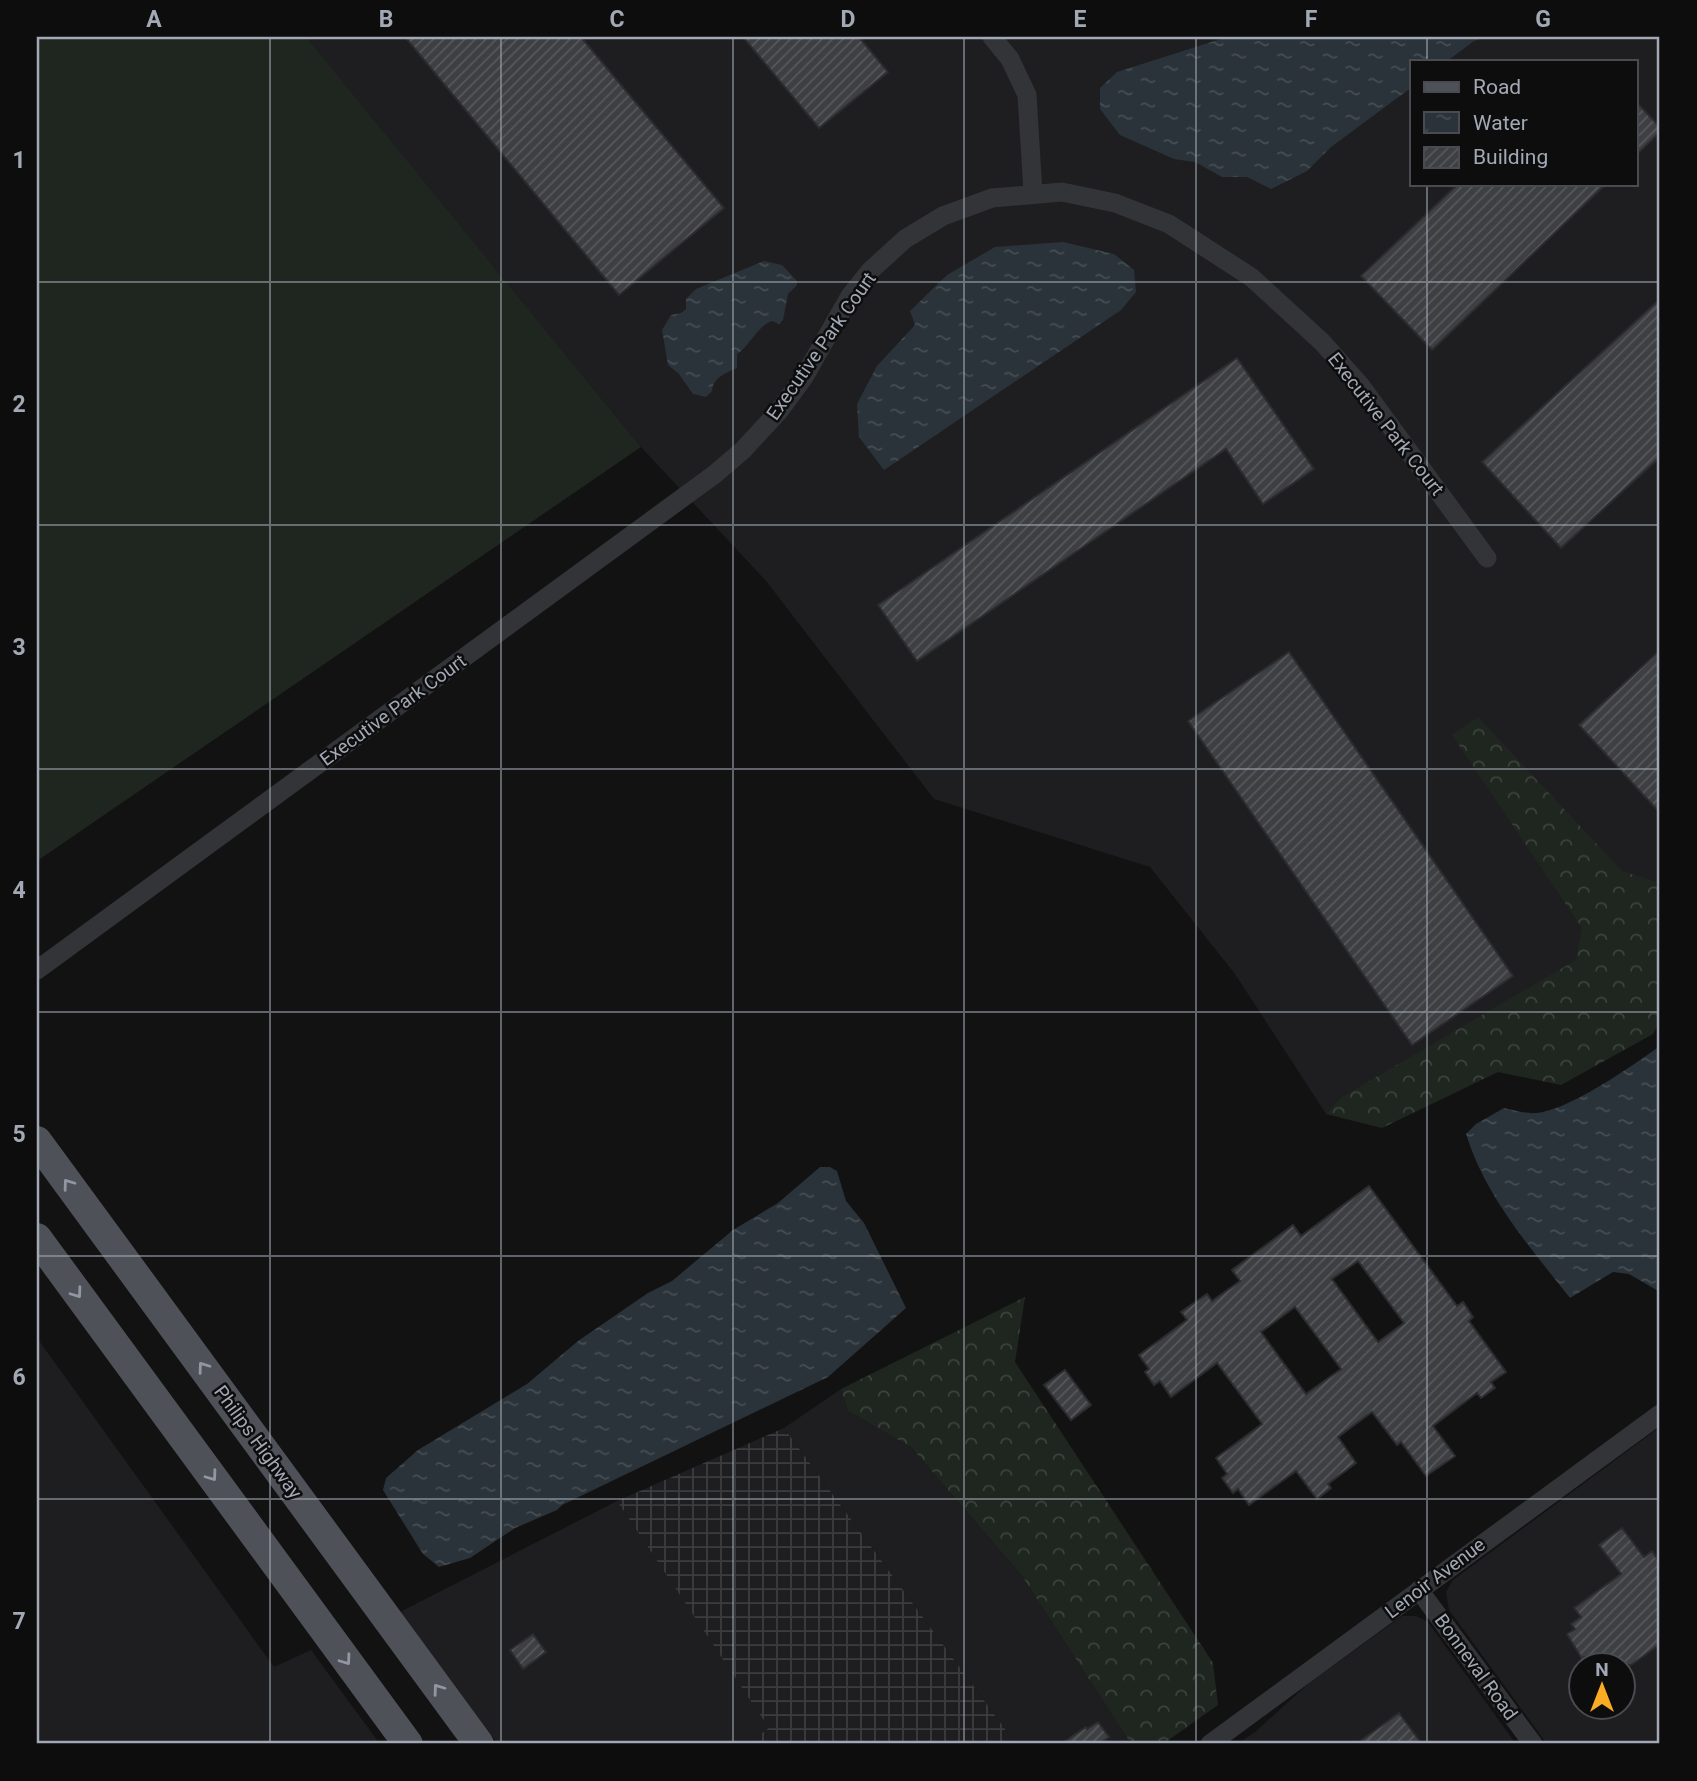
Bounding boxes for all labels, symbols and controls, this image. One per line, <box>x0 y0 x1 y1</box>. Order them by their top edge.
text: A <box>146 6 162 33</box>
text: B <box>379 6 393 33</box>
text: C <box>609 6 625 33</box>
text: D <box>841 6 855 33</box>
text: E <box>1074 6 1087 33</box>
text: F <box>1305 6 1318 33</box>
text: G <box>1535 6 1551 33</box>
legend <box>1410 60 1638 186</box>
text: Road <box>1473 75 1521 99</box>
text: Water <box>1473 111 1528 135</box>
text: Building <box>1473 145 1548 169</box>
text: 1 <box>12 147 26 174</box>
street label: Executive Park Court <box>761 268 881 424</box>
street label: Executive Park Court <box>1323 348 1449 500</box>
text: 2 <box>12 391 26 418</box>
text: 3 <box>12 634 26 661</box>
street label: Executive Park Court <box>315 649 471 771</box>
text: 4 <box>12 877 26 904</box>
text: 5 <box>12 1121 26 1148</box>
one-way arrow <box>64 1179 77 1192</box>
one-way arrow <box>69 1285 81 1298</box>
one-way arrow <box>198 1362 211 1375</box>
text: 6 <box>12 1364 26 1391</box>
street label: Philips Highway <box>209 1381 307 1503</box>
one-way arrow <box>203 1468 216 1481</box>
street label: Lenoir Avenue <box>1380 1533 1490 1623</box>
text: 7 <box>12 1608 26 1635</box>
street label: Bonneval Road <box>1430 1609 1522 1725</box>
one-way arrow <box>338 1652 350 1665</box>
north arrow <box>1568 1652 1638 1722</box>
text: N <box>1595 1658 1609 1681</box>
one-way arrow <box>434 1684 447 1697</box>

